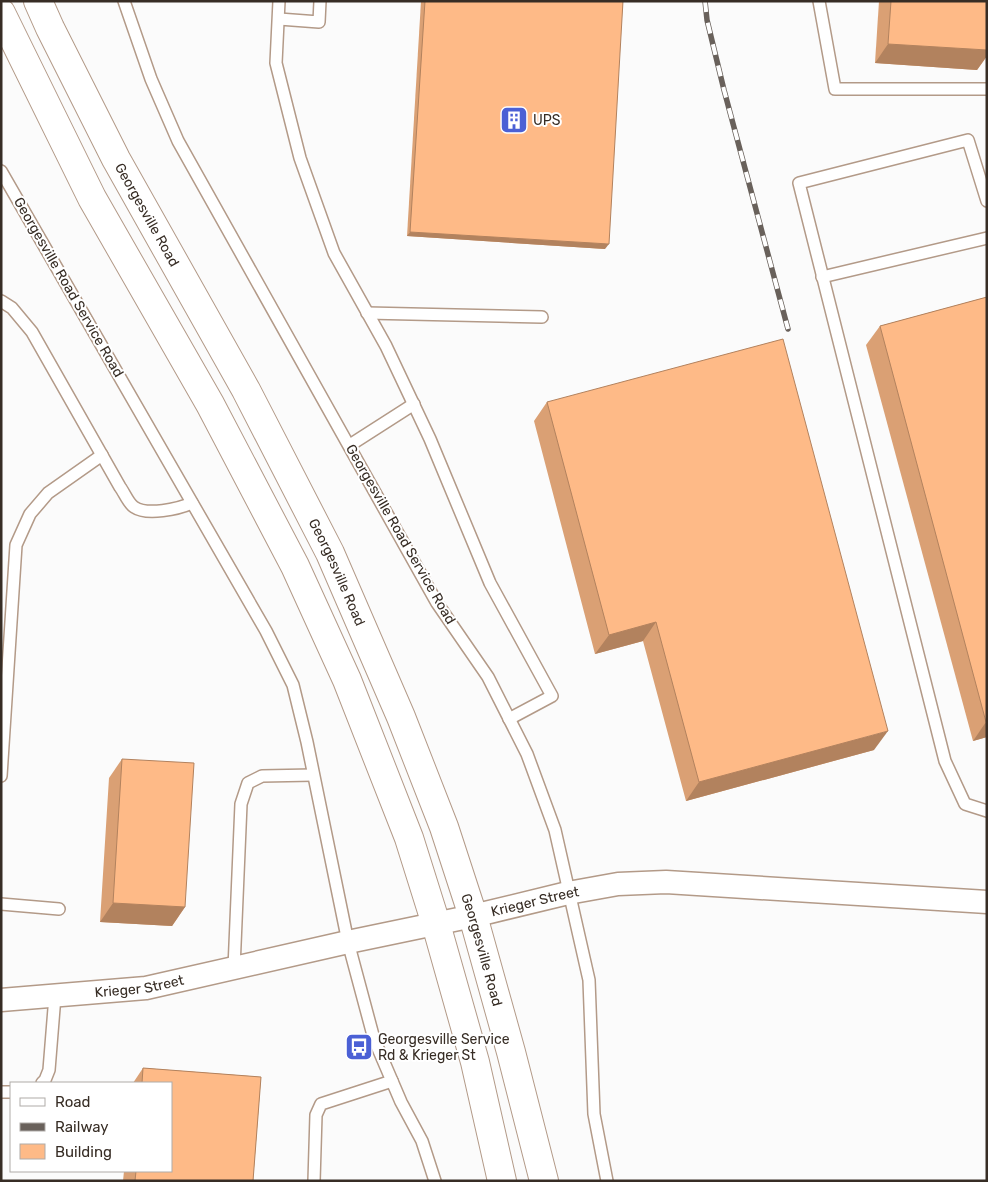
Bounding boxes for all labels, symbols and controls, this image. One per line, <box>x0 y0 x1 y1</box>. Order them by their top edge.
building icon: UPS <box>499 105 529 135</box>
place label: UPS <box>533 112 561 129</box>
street label: Georgesville Road <box>111 160 183 270</box>
street label: Georgesville Road Service Road <box>10 194 127 380</box>
street label: Georgesville Road Service Road <box>342 441 459 627</box>
street label: Georgesville Road <box>305 516 369 629</box>
street label: Krieger Street <box>489 883 581 920</box>
street label: Georgesville Road <box>457 891 506 1008</box>
street label: Krieger Street <box>94 972 186 1001</box>
place label: Georgesville Service Rd & Krieger St <box>378 1031 510 1064</box>
bus stop icon: Georgesville Service Rd & Krieger St <box>344 1032 374 1062</box>
legend <box>10 1082 172 1172</box>
text: Road <box>55 1093 91 1111</box>
text: Railway <box>55 1118 109 1136</box>
text: Building <box>55 1143 112 1161</box>

